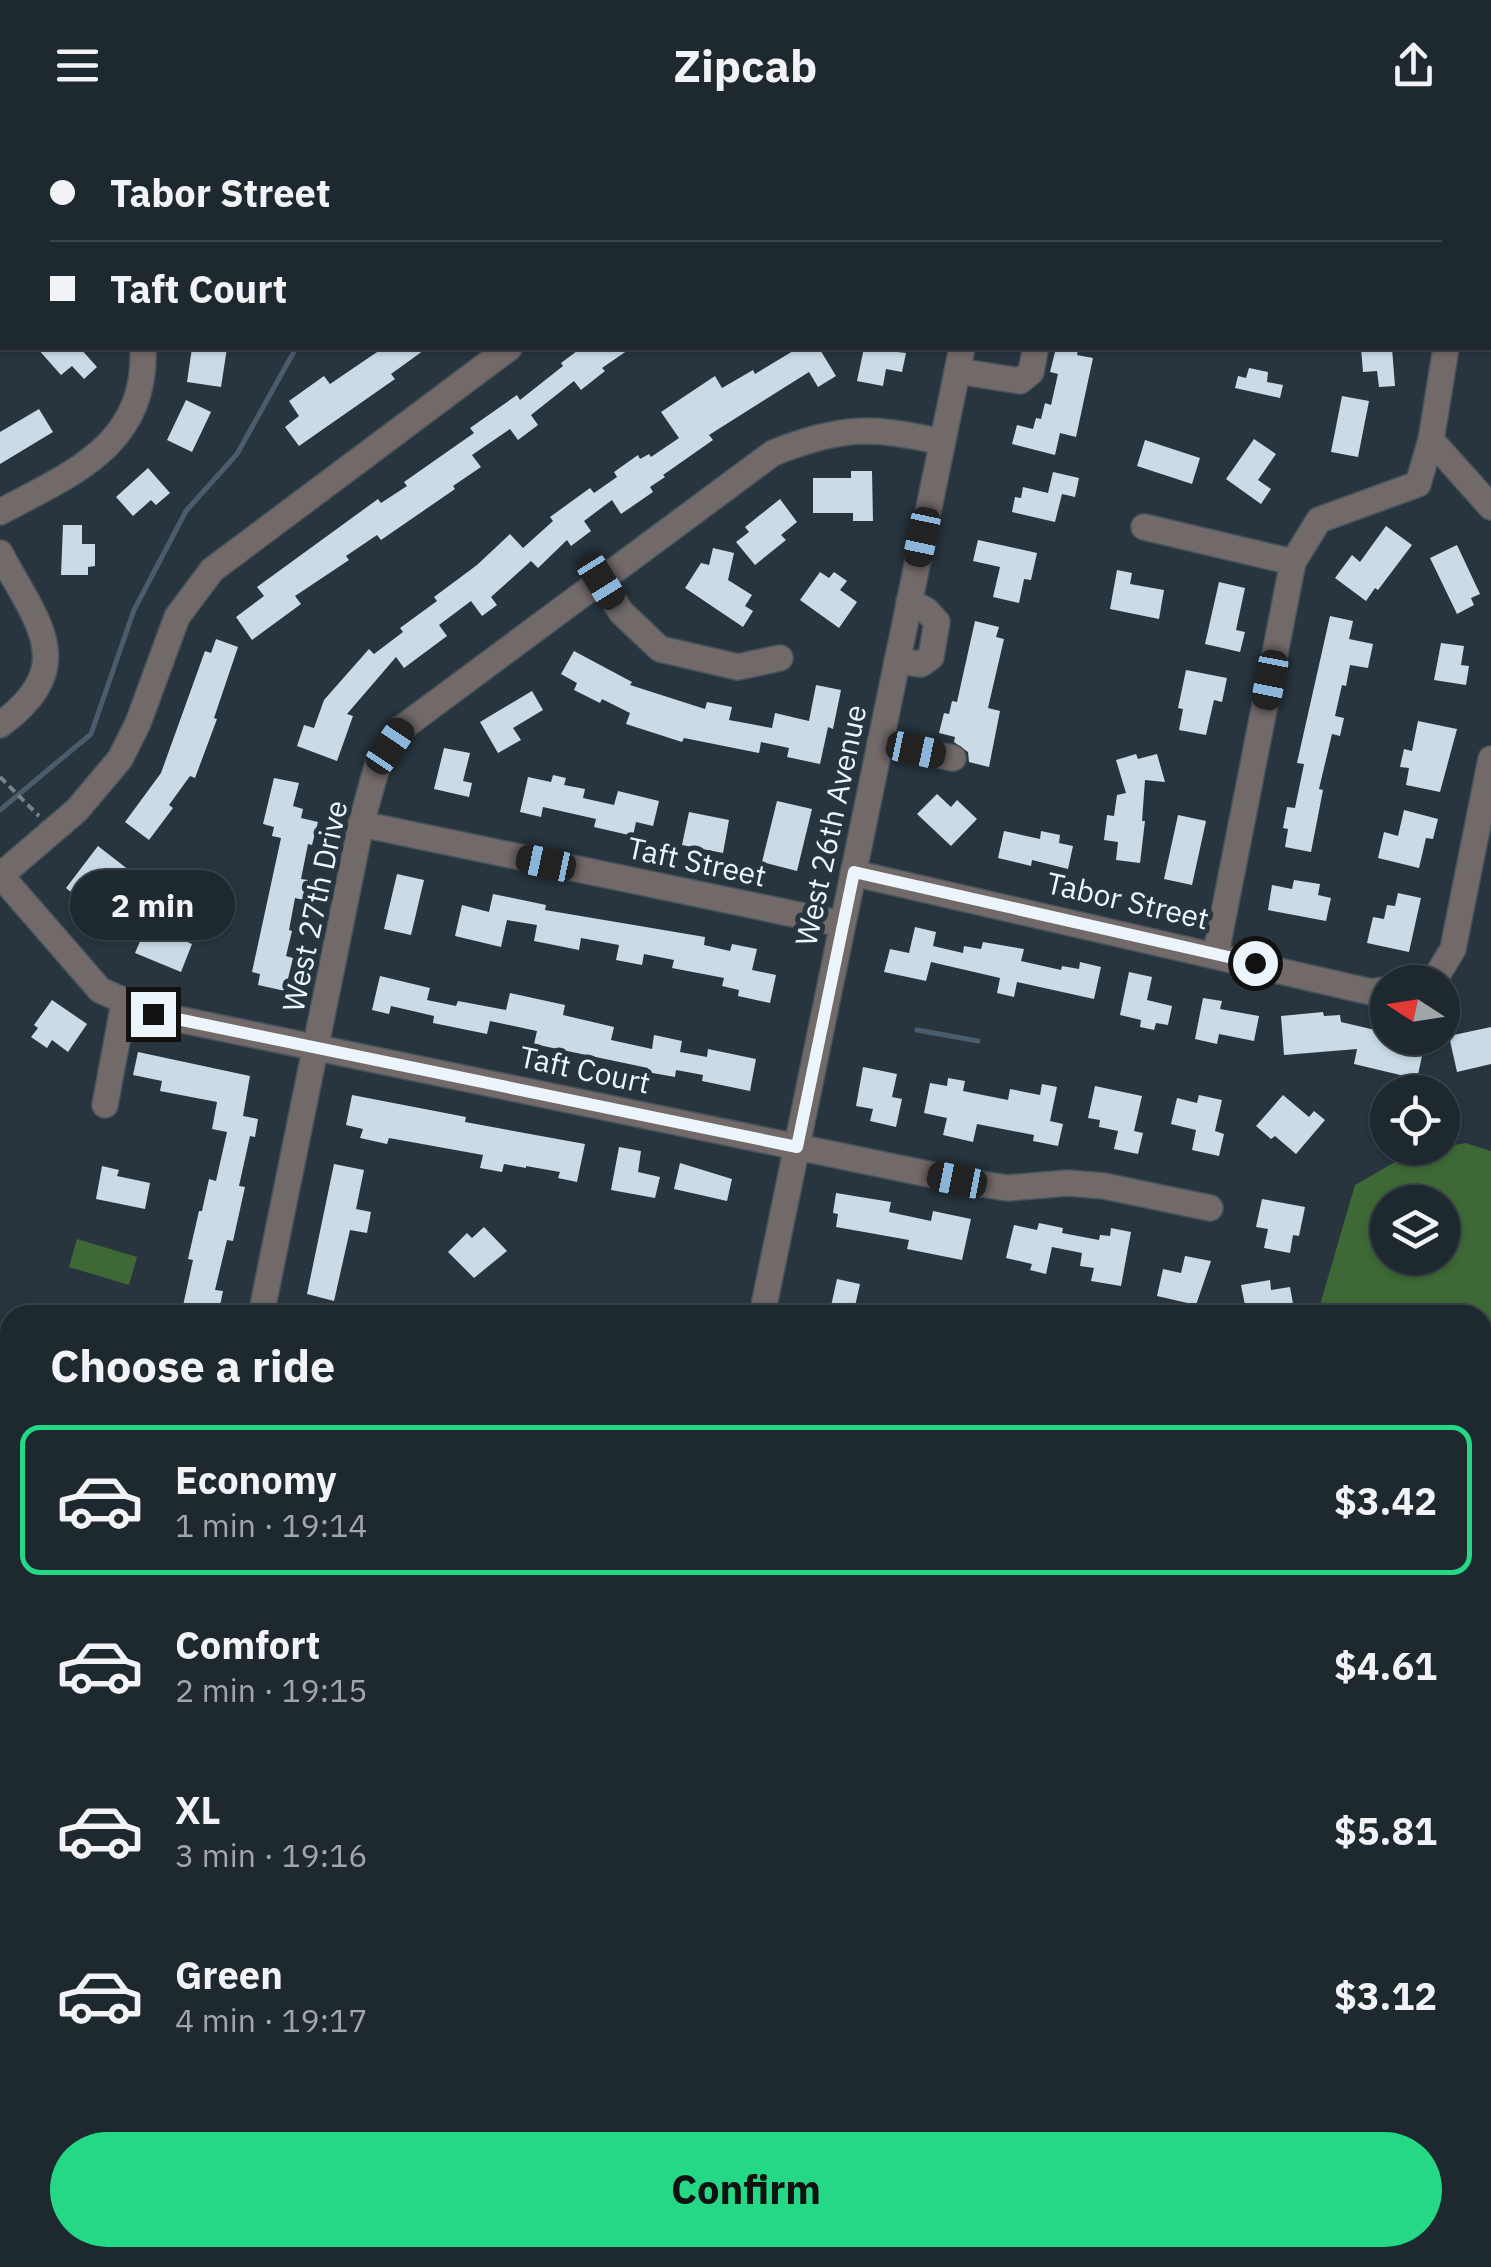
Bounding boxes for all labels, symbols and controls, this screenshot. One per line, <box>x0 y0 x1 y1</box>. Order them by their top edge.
text: Zipcab <box>674 36 817 94</box>
icon: menu <box>50 38 105 93</box>
icon: share <box>1386 38 1441 93</box>
text: Tabor Street <box>110 168 331 217</box>
text: Taft Court <box>110 264 287 313</box>
car <box>901 505 943 569</box>
car <box>572 548 630 614</box>
car <box>1250 648 1290 712</box>
street label: West 26th Avenue <box>785 701 875 949</box>
car <box>361 713 419 779</box>
car <box>884 729 948 771</box>
street label: West 27th Drive <box>273 797 355 1015</box>
street label: Taft Street <box>624 827 770 895</box>
car <box>514 842 578 884</box>
street label: Tabor Street <box>1043 862 1213 938</box>
callout: 2 min <box>70 869 236 939</box>
text: 2 min <box>111 884 194 926</box>
route start <box>1233 941 1278 986</box>
north arrow <box>1370 965 1460 1055</box>
map controls <box>1370 965 1460 1275</box>
route end <box>131 992 176 1037</box>
street label: Taft Court <box>516 1036 654 1102</box>
button: locate <box>1370 1075 1460 1165</box>
car <box>925 1160 989 1200</box>
button: layers <box>1370 1185 1460 1275</box>
text: Choose a ride <box>50 1336 335 1394</box>
icon: car <box>55 1455 145 1545</box>
text: Economy <box>175 1455 337 1504</box>
text: $3.42 <box>1334 1476 1437 1525</box>
text: 1 min · 19:14 <box>175 1504 368 1546</box>
icon: car <box>55 1620 145 1710</box>
text: Comfort <box>175 1620 320 1669</box>
text: $4.61 <box>1334 1641 1437 1690</box>
text: 2 min · 19:15 <box>175 1669 368 1711</box>
icon: car <box>55 1785 145 1875</box>
text: XL <box>175 1785 221 1834</box>
text: $5.81 <box>1334 1806 1437 1855</box>
text: 3 min · 19:16 <box>175 1834 368 1876</box>
icon: car <box>55 1950 145 2040</box>
text: Green <box>175 1950 283 1999</box>
text: $3.12 <box>1334 1971 1437 2020</box>
text: 4 min · 19:17 <box>175 1999 368 2041</box>
button: Confirm <box>50 2132 1442 2247</box>

